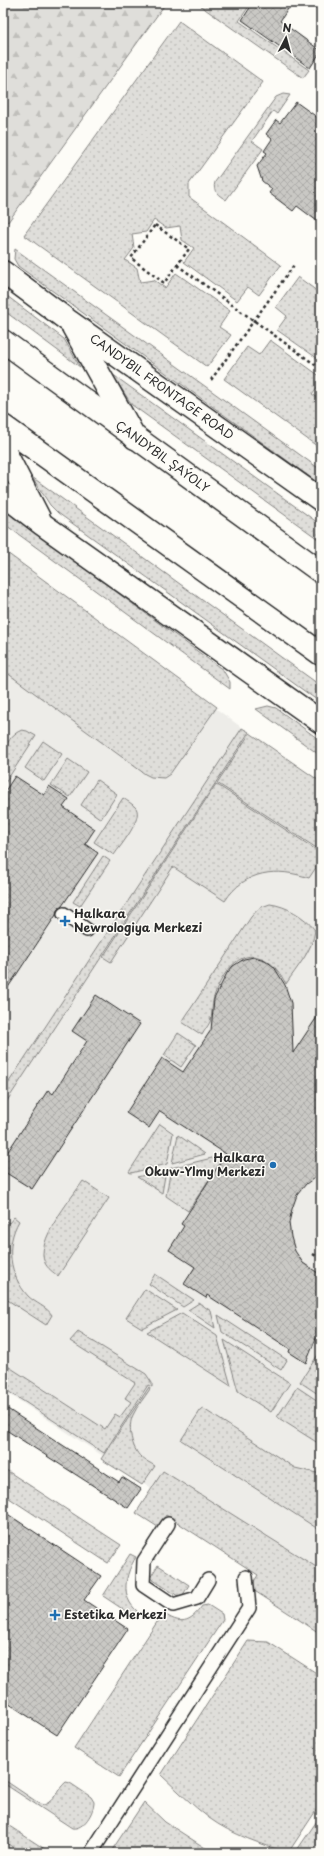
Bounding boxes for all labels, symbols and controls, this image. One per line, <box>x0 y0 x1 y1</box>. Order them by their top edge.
north arrow <box>266 18 306 58</box>
text: N <box>282 19 293 36</box>
street label: CANDYBIL FRONTAGE ROAD <box>87 329 238 444</box>
street label: ÇANDYBIL ŞAÝOLY <box>112 416 214 496</box>
place label: Halkara Newrologiya Merkezi <box>74 904 202 936</box>
marker: Halkara Newrologiya Merkezi <box>59 915 71 927</box>
place label: Halkara Okuw-Ylmy Merkezi <box>145 1148 266 1180</box>
marker: Halkara Okuw-Ylmy Merkezi <box>268 1160 278 1170</box>
place label: Estetika Merkezi <box>64 1605 167 1623</box>
marker: Estetika Merkezi <box>49 1609 61 1621</box>

